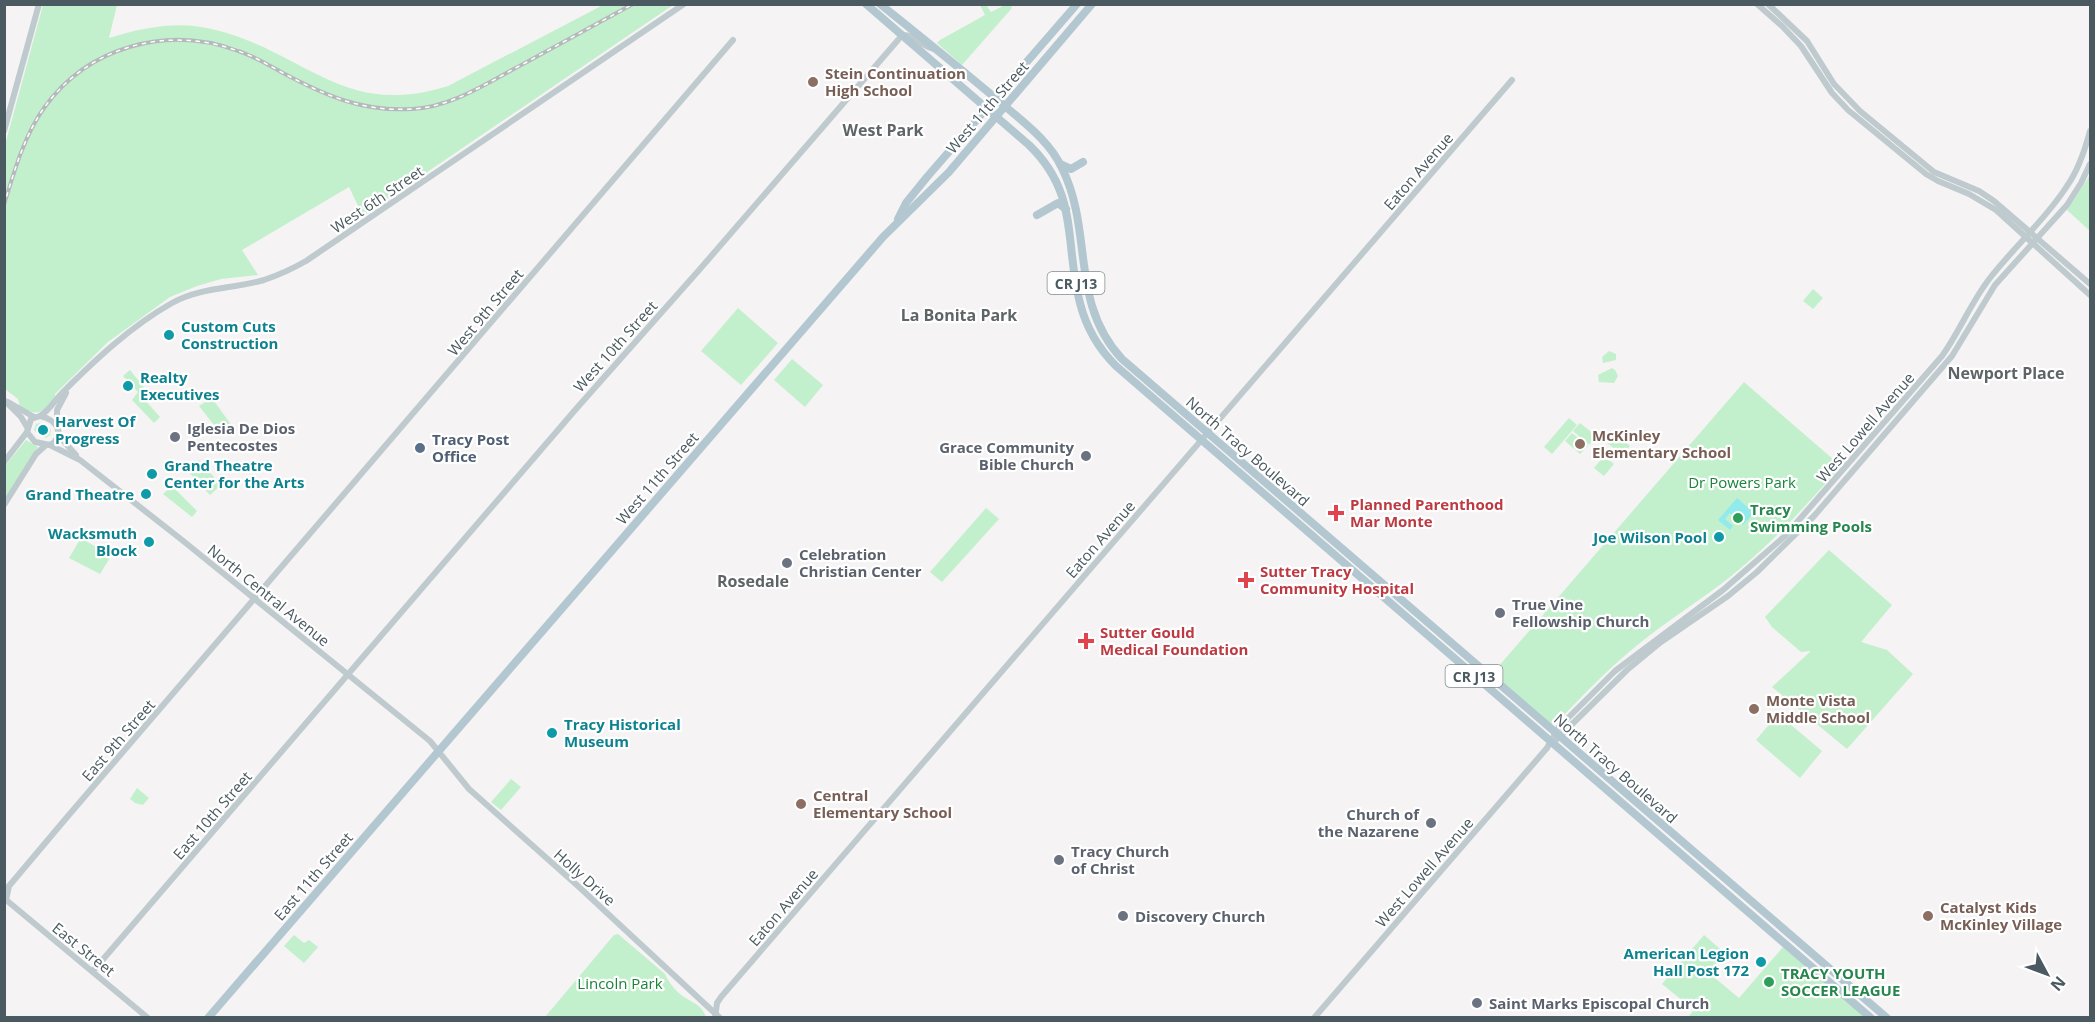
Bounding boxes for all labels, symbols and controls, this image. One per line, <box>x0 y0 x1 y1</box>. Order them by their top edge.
street label: West 11th Street <box>941 57 1033 157</box>
place label: Stein Continuation High School <box>825 63 966 100</box>
marker: Stein Continuation High School <box>806 75 820 89</box>
district label: West Park <box>843 119 924 141</box>
street label: Eaton Avenue <box>1379 128 1457 214</box>
street label: West 6th Street <box>327 161 427 237</box>
street label: West 9th Street <box>443 264 527 360</box>
road number: CR J13 <box>1048 272 1104 294</box>
street label: West 10th Street <box>569 296 661 396</box>
district label: La Bonita Park <box>901 304 1017 326</box>
place label: Custom Cuts Construction <box>181 316 278 353</box>
marker: Custom Cuts Construction <box>162 328 176 342</box>
district label: Newport Place <box>1948 362 2064 384</box>
place label: Realty Executives <box>140 367 219 404</box>
street label: West Lowell Avenue <box>1812 368 1918 486</box>
marker: Realty Executives <box>121 379 135 393</box>
street label: North Tracy Boulevard <box>1182 392 1314 510</box>
place label: Harvest Of Progress <box>55 411 137 448</box>
place label: Iglesia De Dios Pentecostes <box>187 418 295 455</box>
marker: Harvest Of Progress <box>36 423 50 437</box>
place label: McKinley Elementary School <box>1592 425 1731 462</box>
street label: West 11th Street <box>611 428 703 528</box>
place label: Tracy Post Office <box>432 429 510 466</box>
marker: Iglesia De Dios Pentecostes <box>168 430 182 444</box>
place label: Grace Community Bible Church <box>939 437 1074 474</box>
marker: McKinley Elementary School <box>1573 437 1587 451</box>
marker: Tracy Post Office <box>413 441 427 455</box>
marker: Grace Community Bible Church <box>1079 449 1093 463</box>
place label: Grand Theatre Center for the Arts <box>164 455 304 492</box>
marker: Grand Theatre Center for the Arts <box>145 467 159 481</box>
park label: Dr Powers Park <box>1688 472 1796 492</box>
place label: Grand Theatre <box>25 484 134 504</box>
marker: Grand Theatre <box>139 487 153 501</box>
place label: Planned Parenthood Mar Monte <box>1350 494 1503 531</box>
street label: Eaton Avenue <box>1061 496 1139 582</box>
place label: Tracy Swimming Pools <box>1750 499 1872 536</box>
marker: Planned Parenthood Mar Monte <box>1327 504 1345 522</box>
marker: Tracy Swimming Pools <box>1731 511 1745 525</box>
place label: Wacksmuth Block <box>48 523 138 560</box>
place label: Joe Wilson Pool <box>1591 527 1707 547</box>
marker: Joe Wilson Pool <box>1712 530 1726 544</box>
marker: Wacksmuth Block <box>142 535 156 549</box>
street label: North Central Avenue <box>204 539 334 651</box>
place label: Celebration Christian Center <box>799 544 922 581</box>
marker: Celebration Christian Center <box>780 556 794 570</box>
place label: Sutter Tracy Community Hospital <box>1260 561 1414 598</box>
district label: Rosedale <box>717 570 789 592</box>
marker: Sutter Tracy Community Hospital <box>1237 571 1255 589</box>
place label: True Vine Fellowship Church <box>1512 594 1649 631</box>
marker: True Vine Fellowship Church <box>1493 606 1507 620</box>
place label: Sutter Gould Medical Foundation <box>1100 622 1248 659</box>
marker: Sutter Gould Medical Foundation <box>1077 632 1095 650</box>
road number: CR J13 <box>1446 665 1502 687</box>
place label: Monte Vista Middle School <box>1766 690 1870 727</box>
street label: East 9th Street <box>77 695 159 785</box>
marker: Monte Vista Middle School <box>1747 702 1761 716</box>
street label: North Tracy Boulevard <box>1550 709 1682 827</box>
place label: Tracy Historical Museum <box>564 714 681 751</box>
marker: Tracy Historical Museum <box>545 726 559 740</box>
street label: East 10th Street <box>168 767 256 863</box>
place label: Central Elementary School <box>813 785 952 822</box>
marker: Central Elementary School <box>794 797 808 811</box>
place label: Church of the Nazarene <box>1318 804 1420 841</box>
street label: West Lowell Avenue <box>1371 813 1477 931</box>
marker: Church of the Nazarene <box>1424 816 1438 830</box>
street label: East 11th Street <box>269 828 357 924</box>
place label: Tracy Church of Christ <box>1071 841 1169 878</box>
street label: Holly Drive <box>550 844 620 910</box>
marker: Tracy Church of Christ <box>1052 853 1066 867</box>
street label: Eaton Avenue <box>744 864 822 950</box>
place label: Catalyst Kids McKinley Village <box>1940 897 2062 934</box>
place label: Discovery Church <box>1135 906 1265 926</box>
marker: Discovery Church <box>1116 909 1130 923</box>
marker: Catalyst Kids McKinley Village <box>1921 909 1935 923</box>
street label: East Street <box>49 918 119 980</box>
place label: American Legion Hall Post 172 <box>1624 943 1749 980</box>
north arrow <box>2017 944 2077 1004</box>
marker: American Legion Hall Post 172 <box>1754 955 1768 969</box>
place label: TRACY YOUTH SOCCER LEAGUE <box>1781 963 1900 1000</box>
text: N <box>2046 972 2071 996</box>
park label: Lincoln Park <box>577 973 663 993</box>
marker: TRACY YOUTH SOCCER LEAGUE <box>1762 975 1776 989</box>
place label: Saint Marks Episcopal Church <box>1489 993 1709 1013</box>
marker: Saint Marks Episcopal Church <box>1470 996 1484 1010</box>

